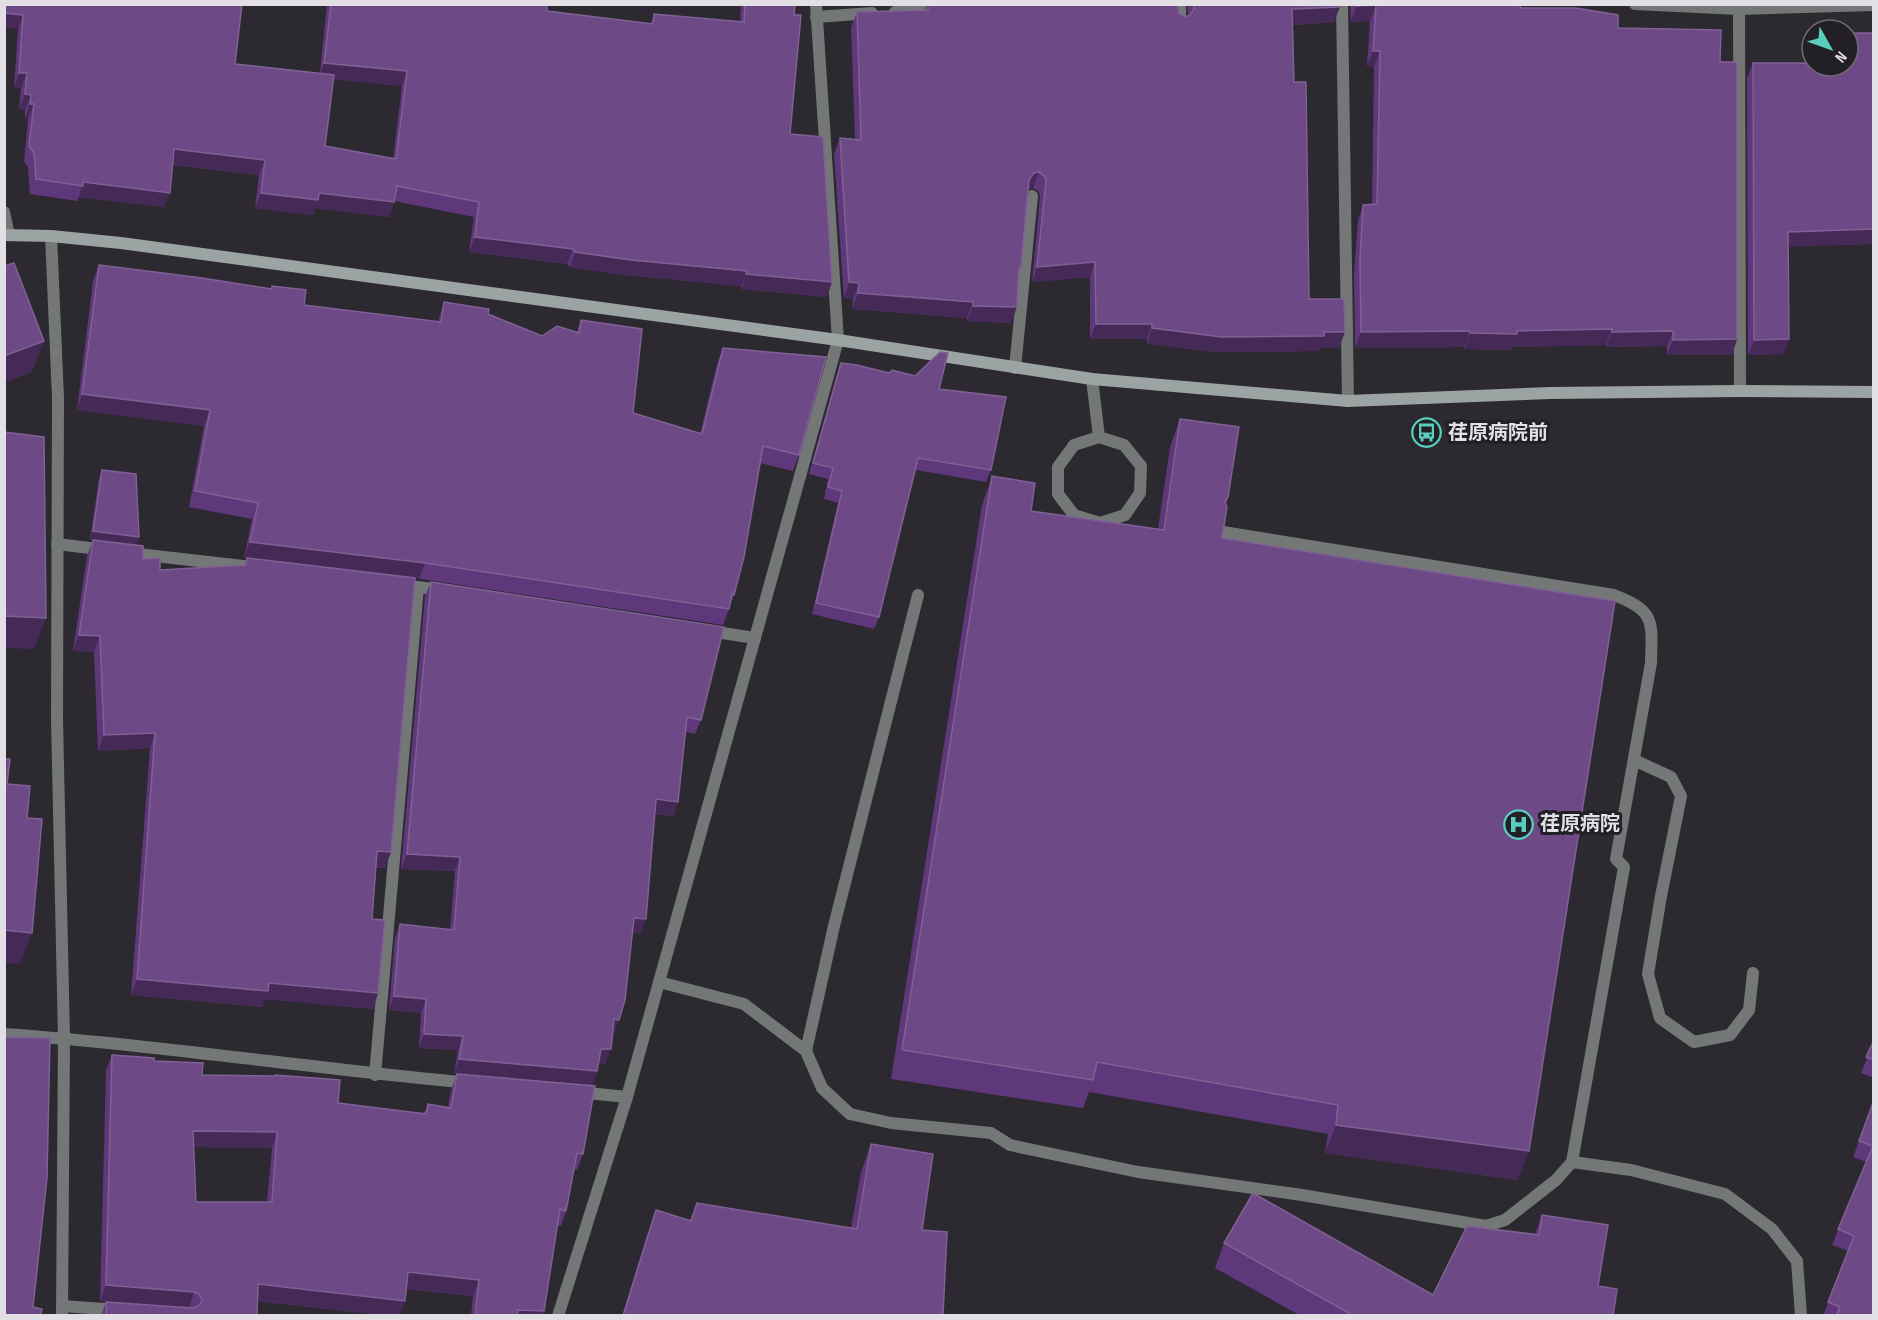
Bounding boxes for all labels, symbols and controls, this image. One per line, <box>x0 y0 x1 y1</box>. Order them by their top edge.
north arrow <box>1800 18 1860 78</box>
text: N <box>1830 47 1850 66</box>
bus stop icon: 荏原病院前 <box>1411 417 1443 449</box>
place label: 荏原病院前 <box>1448 421 1548 445</box>
hospital icon: 荏原病院 <box>1503 808 1535 840</box>
place label: 荏原病院 <box>1540 812 1620 836</box>

